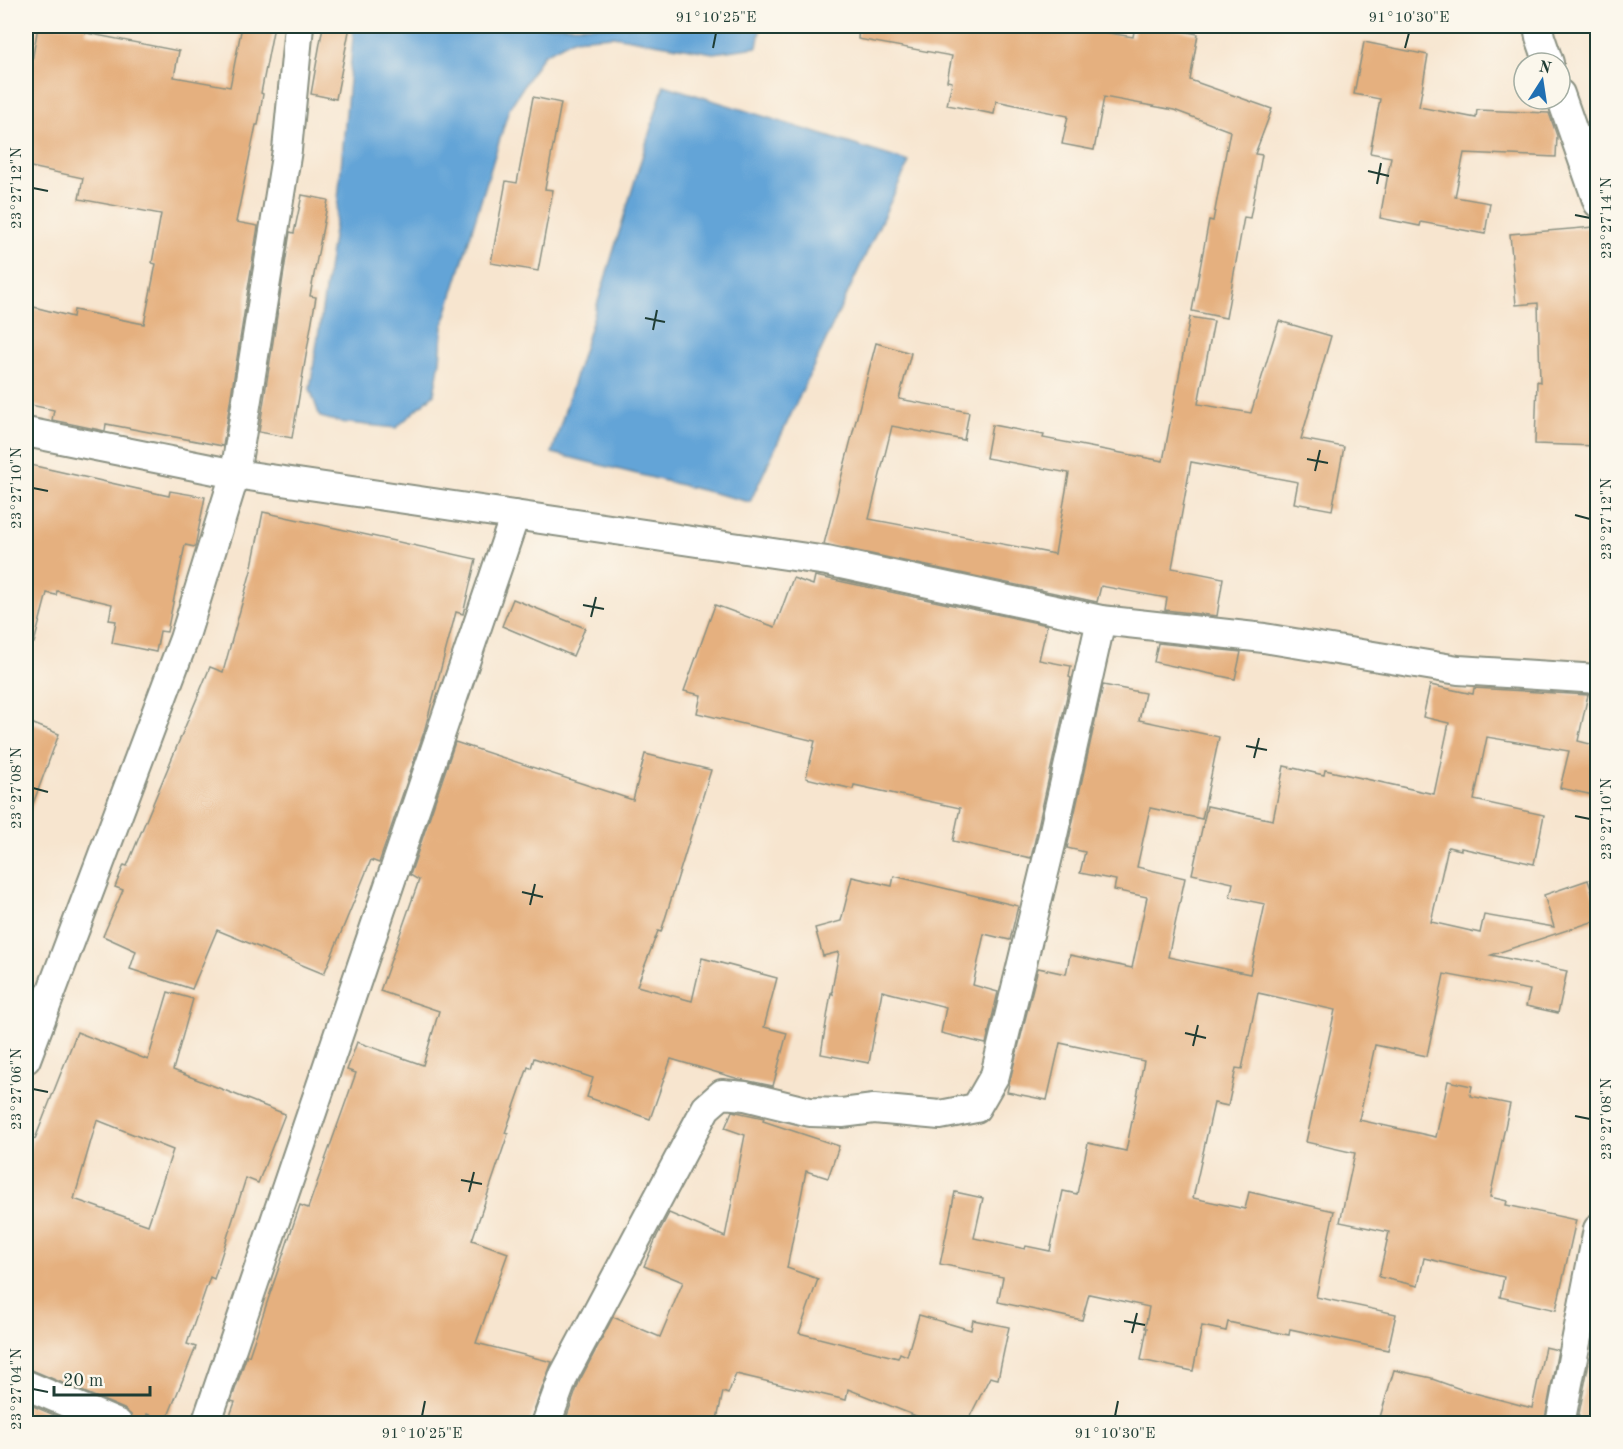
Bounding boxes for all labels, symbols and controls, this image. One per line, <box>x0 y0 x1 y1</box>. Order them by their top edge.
text: 91°10'25"E <box>676 11 756 26</box>
text: 91°10'30"E <box>1369 11 1449 26</box>
north arrow <box>1512 51 1572 111</box>
text: N <box>1537 59 1553 78</box>
text: 23°27'12"N <box>10 147 25 229</box>
text: 23°27'14"N <box>1600 177 1615 259</box>
text: 23°27'10"N <box>10 447 25 529</box>
text: 23°27'12"N <box>1600 478 1615 560</box>
text: 23°27'08"N <box>10 747 25 829</box>
text: 23°27'10"N <box>1600 778 1615 860</box>
text: 23°27'06"N <box>10 1048 25 1130</box>
text: 23°27'08"N <box>1600 1078 1615 1160</box>
text: 23°27'04"N <box>10 1348 25 1430</box>
scale bar <box>54 1359 150 1397</box>
text: 20 m <box>63 1372 103 1390</box>
text: 91°10'25"E <box>382 1427 462 1442</box>
text: 91°10'30"E <box>1075 1427 1155 1442</box>

